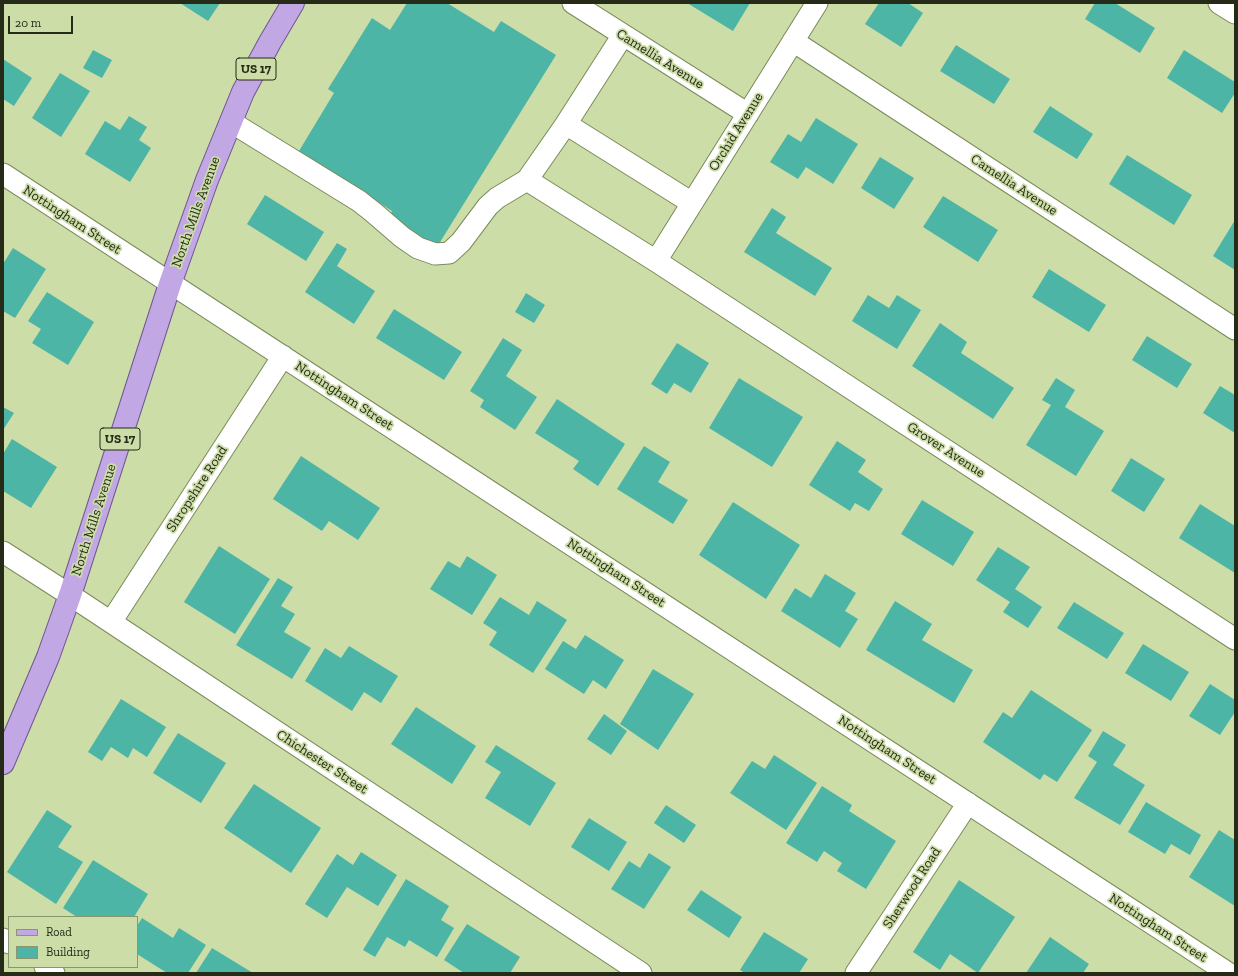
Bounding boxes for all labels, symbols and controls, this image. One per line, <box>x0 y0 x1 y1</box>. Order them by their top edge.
scale bar <box>10 8 75 34</box>
text: 20 m <box>15 16 41 30</box>
street label: Camellia Avenue <box>613 25 707 93</box>
road number: US 17 <box>236 58 276 80</box>
street label: Orchid Avenue <box>705 90 767 174</box>
street label: Camellia Avenue <box>967 151 1061 219</box>
street label: North Mills Avenue <box>168 154 224 270</box>
street label: Nottingham Street <box>20 182 124 258</box>
street label: Nottingham Street <box>292 358 396 434</box>
street label: Grover Avenue <box>904 419 988 481</box>
road number: US 17 <box>100 428 140 450</box>
street label: Shropshire Road <box>163 443 231 535</box>
street label: North Mills Avenue <box>68 462 120 578</box>
street label: Nottingham Street <box>564 535 668 611</box>
street label: Nottingham Street <box>835 712 939 788</box>
street label: Chichester Street <box>273 726 371 798</box>
street label: Sherwood Road <box>879 844 945 932</box>
street label: Nottingham Street <box>1106 890 1210 966</box>
legend <box>8 916 138 968</box>
text: Road <box>46 925 72 939</box>
text: Building <box>46 945 90 959</box>

